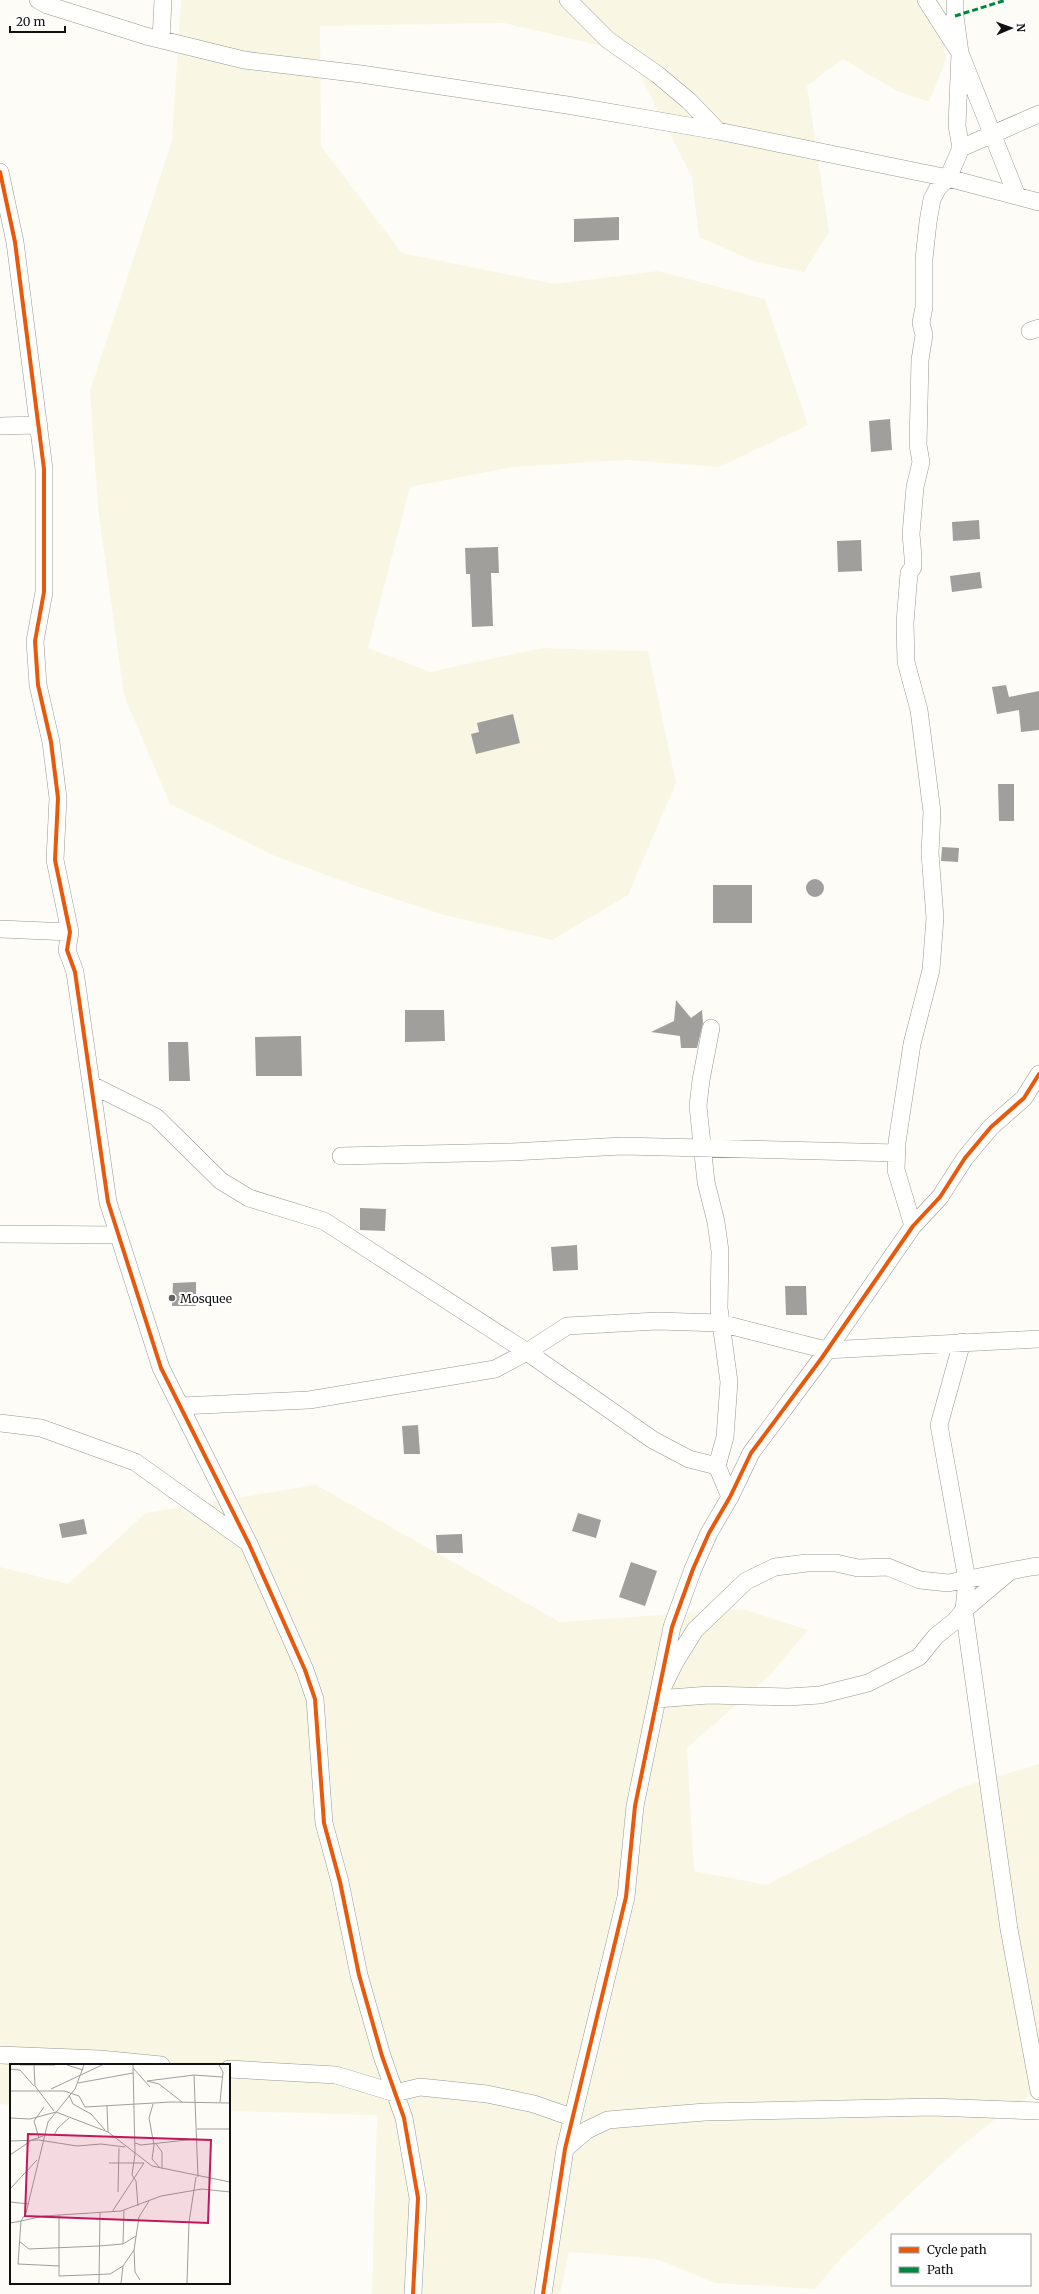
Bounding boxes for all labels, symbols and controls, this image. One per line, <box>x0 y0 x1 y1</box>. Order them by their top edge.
scale bar <box>10 8 65 34</box>
north arrow <box>991 8 1031 48</box>
text: 20 m <box>16 14 45 29</box>
text: N <box>1014 23 1028 33</box>
place label: Mosquee <box>180 1291 232 1306</box>
marker: Mosquee <box>167 1293 177 1303</box>
inset map <box>10 2064 230 2284</box>
legend <box>891 2234 1031 2286</box>
text: Cycle path <box>927 2242 987 2257</box>
text: Path <box>927 2262 953 2277</box>

